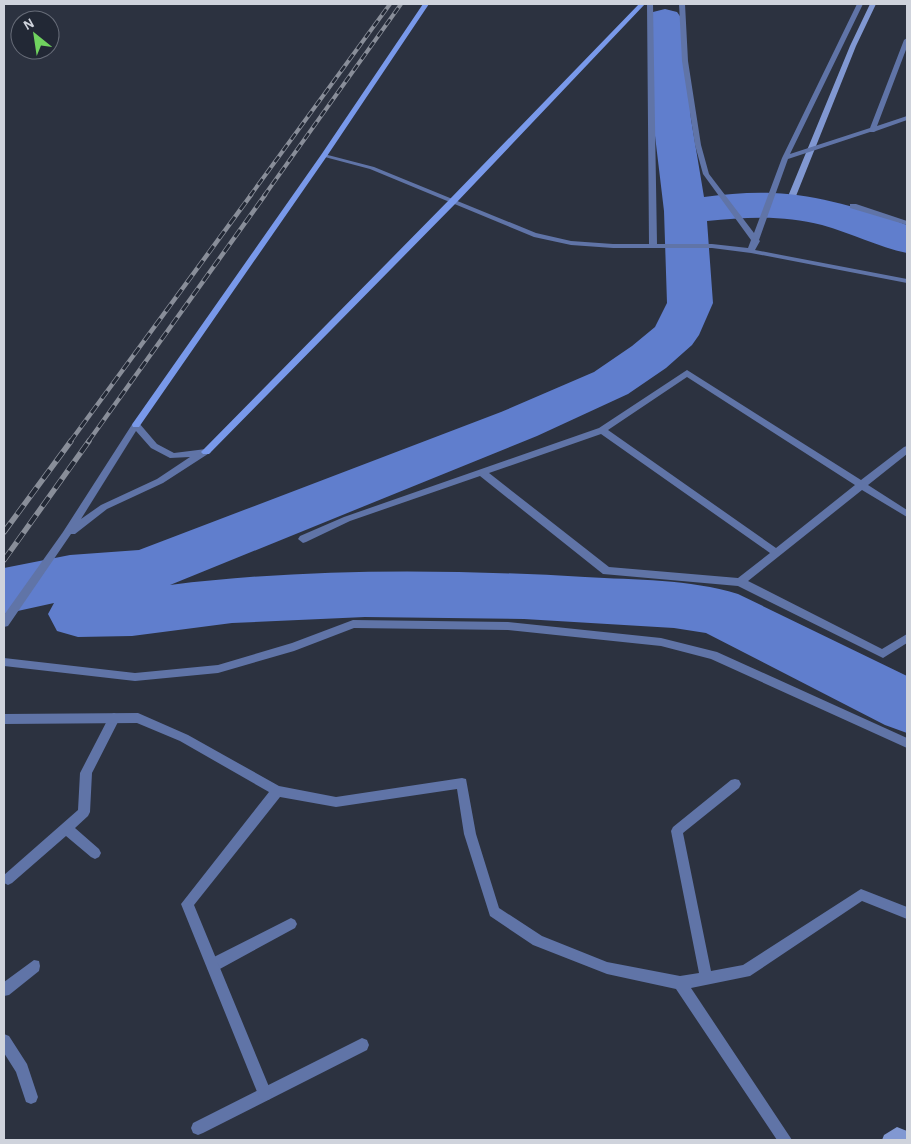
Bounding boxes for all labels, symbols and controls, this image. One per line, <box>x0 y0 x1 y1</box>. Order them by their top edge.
north arrow <box>10 10 60 60</box>
text: N <box>21 16 37 33</box>

